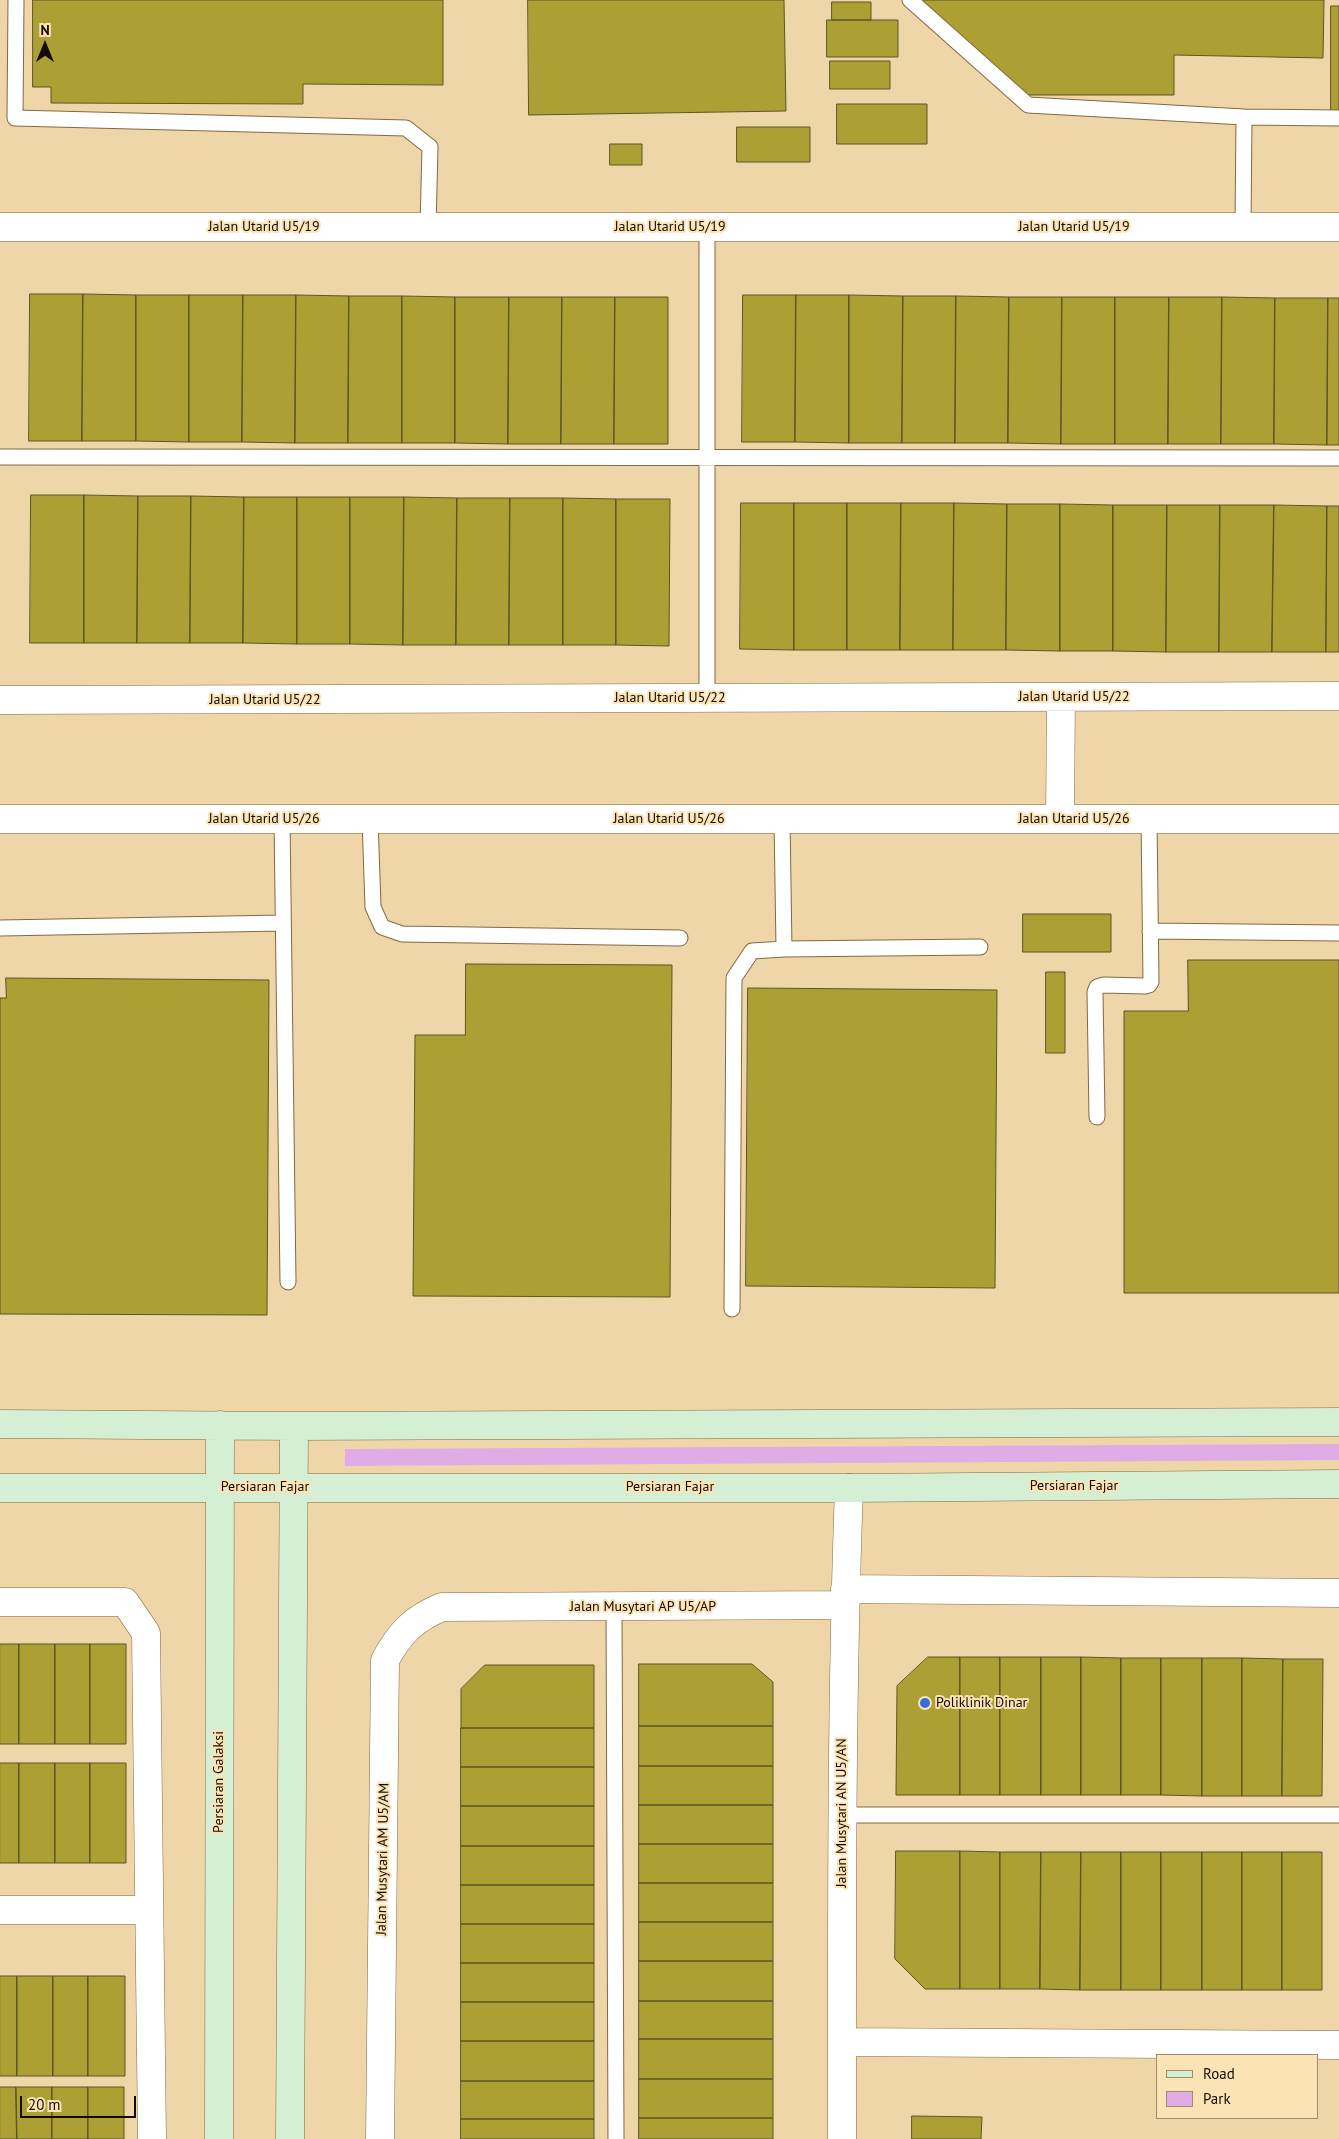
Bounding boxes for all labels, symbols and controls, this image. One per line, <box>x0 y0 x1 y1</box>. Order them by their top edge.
north arrow <box>20 20 70 70</box>
text: N <box>40 21 50 39</box>
street label: Jalan Utarid U5/19 <box>208 219 320 235</box>
street label: Jalan Utarid U5/19 <box>614 219 726 235</box>
street label: Jalan Utarid U5/19 <box>1018 219 1130 235</box>
street label: Jalan Utarid U5/22 <box>1018 689 1130 705</box>
street label: Jalan Utarid U5/22 <box>614 690 726 706</box>
street label: Jalan Utarid U5/22 <box>209 692 321 708</box>
street label: Jalan Utarid U5/26 <box>208 811 320 827</box>
street label: Jalan Utarid U5/26 <box>613 811 725 827</box>
street label: Jalan Utarid U5/26 <box>1018 811 1130 827</box>
street label: Persiaran Fajar <box>1030 1478 1118 1494</box>
street label: Persiaran Fajar <box>221 1479 309 1495</box>
street label: Persiaran Fajar <box>626 1479 714 1495</box>
street label: Jalan Musytari AP U5/AP <box>570 1599 716 1615</box>
place label: Poliklinik Dinar <box>936 1695 1027 1711</box>
marker: Poliklinik Dinar <box>918 1696 932 1710</box>
street label: Persiaran Galaksi <box>211 1731 227 1833</box>
street label: Jalan Musytari AN U5/AN <box>834 1738 850 1888</box>
street label: Jalan Musytari AM U5/AM <box>373 1783 393 1935</box>
legend <box>1156 2054 1319 2119</box>
text: Road <box>1203 2064 1235 2083</box>
scale bar <box>22 2086 139 2118</box>
text: Park <box>1203 2089 1231 2108</box>
text: 20 m <box>28 2095 61 2114</box>

